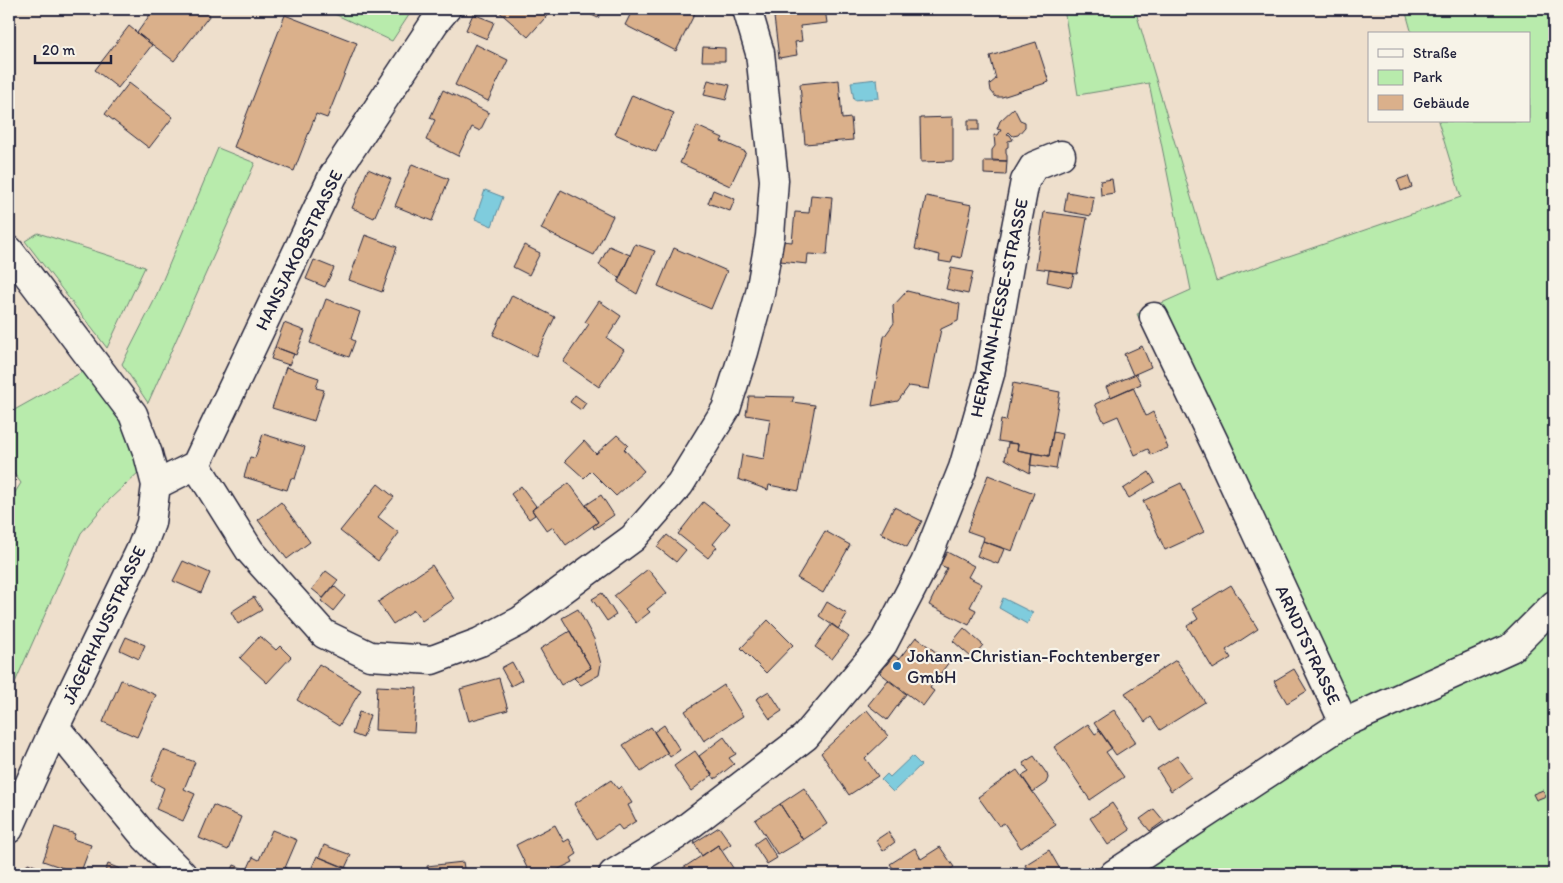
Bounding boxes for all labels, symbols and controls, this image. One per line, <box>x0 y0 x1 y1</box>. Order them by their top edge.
scale bar <box>35 32 111 64</box>
legend <box>1368 32 1530 122</box>
text: 20 m <box>42 41 76 59</box>
text: Straße <box>1413 44 1457 62</box>
text: Park <box>1413 68 1443 86</box>
text: Gebäude <box>1413 94 1470 112</box>
street label: HANSJAKOBSTRASSE <box>251 166 347 334</box>
street label: HERMANN-HESSE-STRASSE <box>965 196 1033 420</box>
street label: JÄGERHAUSSTRASSE <box>58 542 150 708</box>
street label: ARNDTSTRASSE <box>1271 582 1345 708</box>
place label: Johann-Christian-Fochtenberger GmbH <box>907 645 1161 688</box>
marker: Johann-Christian-Fochtenberger GmbH <box>891 660 903 672</box>

